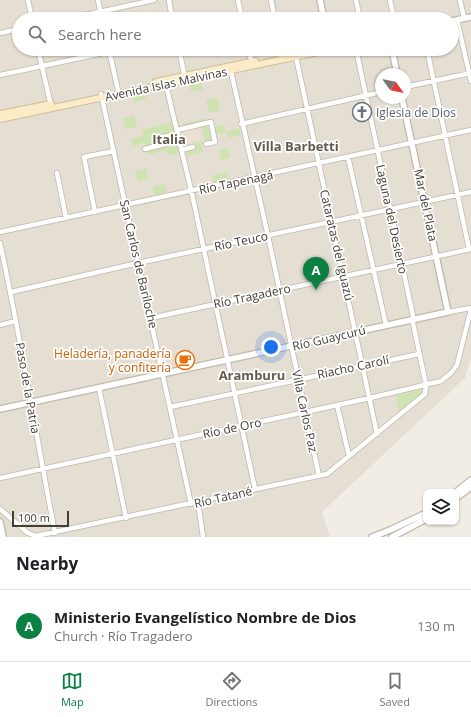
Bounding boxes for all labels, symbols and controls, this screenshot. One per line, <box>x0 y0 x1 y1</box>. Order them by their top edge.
search box <box>12 12 459 56</box>
icon: search <box>26 23 48 45</box>
text: Search here <box>58 24 142 44</box>
street label: Avenida Islas Malvinas <box>103 63 229 105</box>
north arrow <box>375 68 411 104</box>
church icon: Iglesia de Dios <box>351 101 373 123</box>
place label: Iglesia de Dios <box>376 104 456 121</box>
district label: Italia <box>152 130 186 148</box>
district label: Villa Barbetti <box>253 137 339 155</box>
street label: Laguna del Desierto <box>372 163 412 275</box>
street label: Río Tapenagá <box>197 166 275 198</box>
street label: Mar del Plata <box>410 167 442 243</box>
street label: Cataratas del Iguazú <box>316 188 358 302</box>
street label: San Carlos de Bariloche <box>116 198 162 330</box>
street label: Río Teuco <box>213 227 269 255</box>
pin: A <box>303 257 329 290</box>
street label: Río Tragadero <box>212 280 292 312</box>
street label: Río Guaycurú <box>291 321 367 355</box>
your location <box>261 337 281 357</box>
street label: Paso de la Patria <box>12 341 44 435</box>
place label: Heladería, panadería y confitería <box>54 345 171 376</box>
cafe icon: Heladería, panadería y confitería <box>174 349 196 371</box>
street label: Riacho Carolí <box>316 351 391 383</box>
district label: Aramburu <box>219 366 285 384</box>
street label: Villa Carlos Paz <box>288 368 322 454</box>
street label: Río de Oro <box>201 414 263 442</box>
street label: Río Tatané <box>192 482 254 512</box>
map controls <box>423 489 459 525</box>
button: layers <box>423 489 459 525</box>
scale bar <box>12 509 69 528</box>
text: 100 m <box>18 510 50 525</box>
text: Nearby <box>16 552 78 575</box>
text: Ministerio Evangelístico Nombre de Dios <box>54 607 356 627</box>
text: A <box>25 617 33 635</box>
text: 130 m <box>417 617 455 635</box>
text: Church · Río Tragadero <box>54 627 193 645</box>
tab: Map <box>61 670 84 709</box>
tab: Directions <box>206 670 258 709</box>
tab: Saved <box>379 670 410 709</box>

